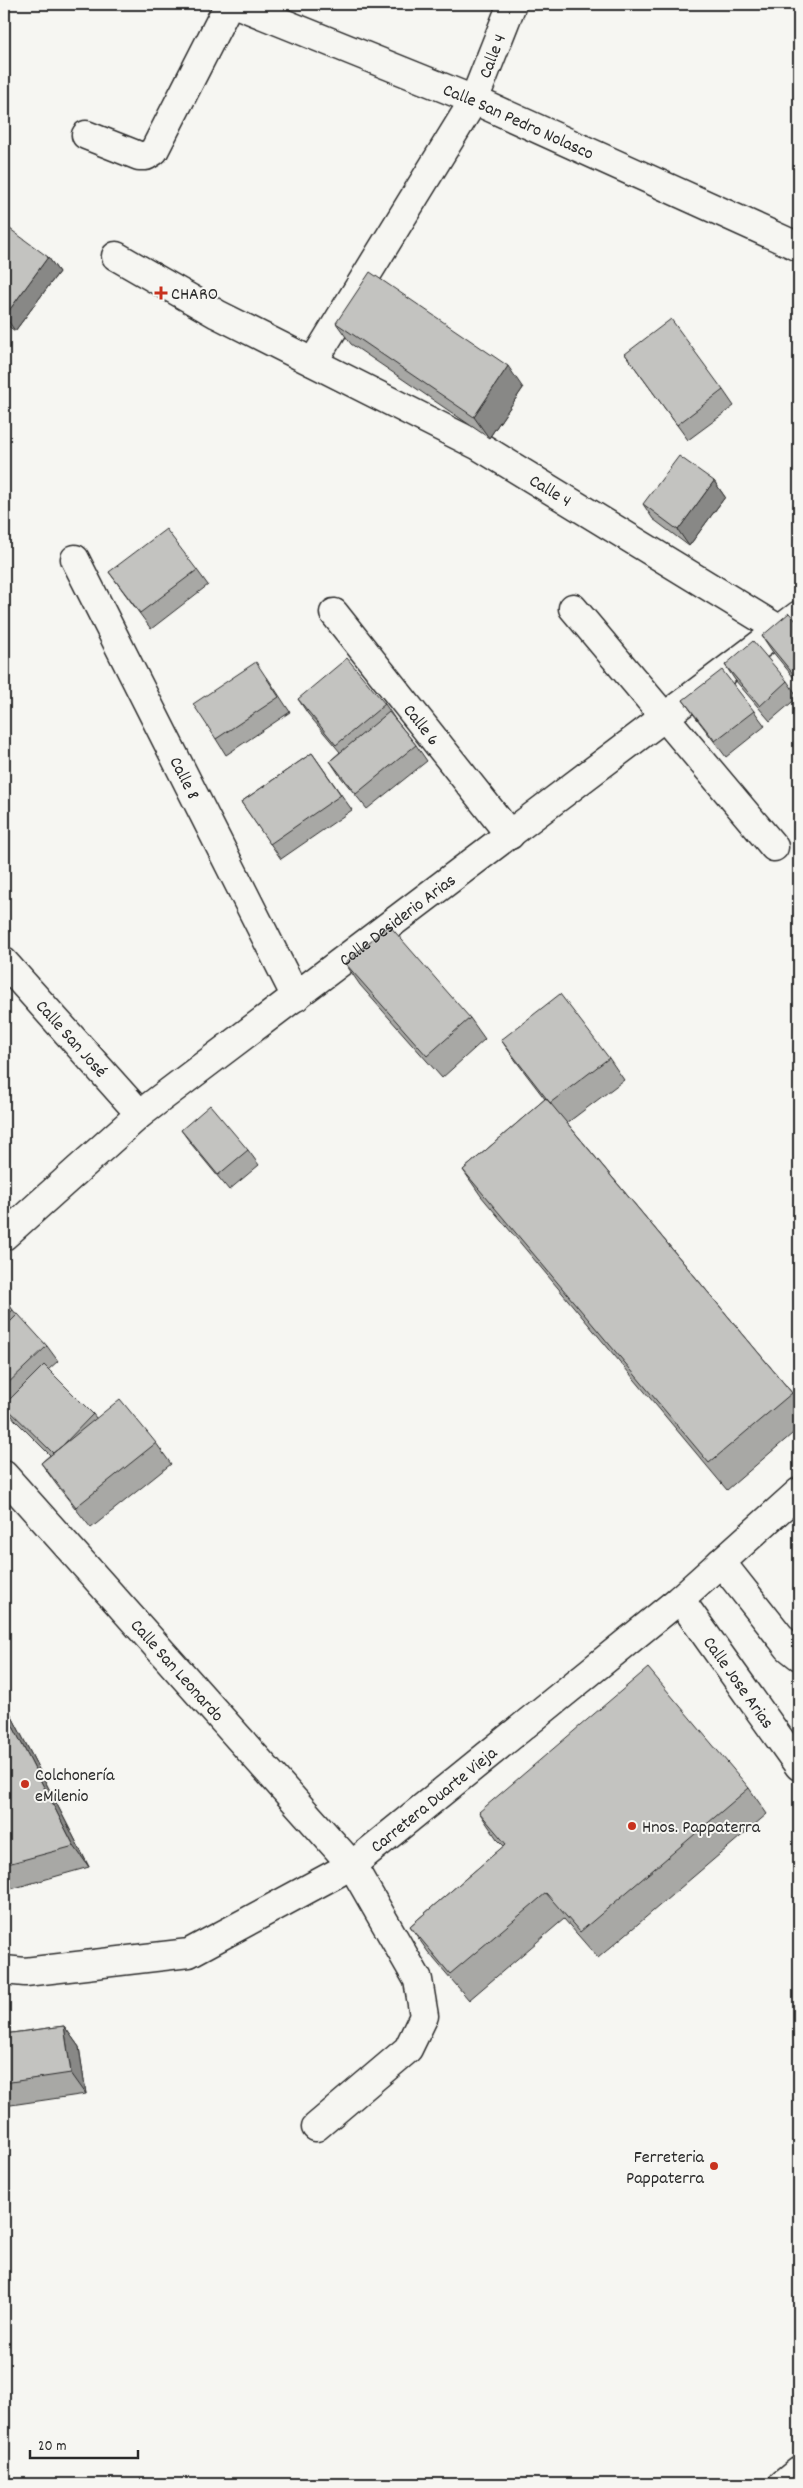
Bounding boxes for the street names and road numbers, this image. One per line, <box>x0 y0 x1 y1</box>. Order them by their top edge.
street label: Calle 4 <box>474 31 514 83</box>
street label: Calle San Pedro Nolasco <box>439 79 597 168</box>
street label: Calle 4 <box>524 470 575 515</box>
street label: Calle 6 <box>396 700 445 752</box>
street label: Calle 8 <box>162 753 204 805</box>
street label: Calle Desiderio Arias <box>335 869 462 974</box>
street label: Calle San José <box>29 995 112 1084</box>
street label: Calle San Leonardo <box>123 1615 229 1728</box>
street label: Calle Jose Arias <box>696 1632 779 1735</box>
street label: Carretera Duarte Vieja <box>366 1742 504 1860</box>

